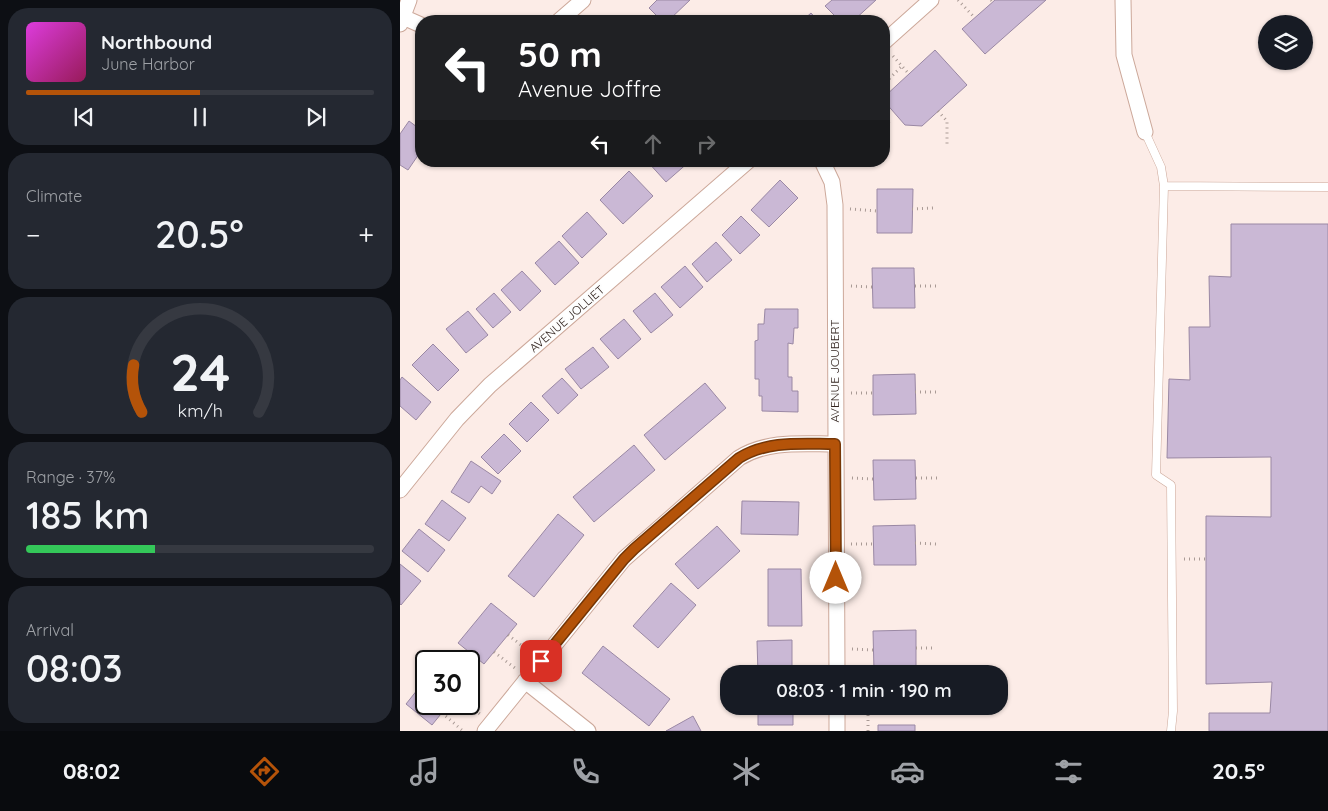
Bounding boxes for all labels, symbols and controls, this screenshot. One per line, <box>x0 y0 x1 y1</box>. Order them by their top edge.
map controls <box>1258 15 1313 70</box>
button: layers <box>1258 15 1313 70</box>
text: Northbound <box>101 30 212 54</box>
text: 50 m <box>518 32 602 76</box>
icon: left <box>435 35 500 100</box>
text: June Harbor <box>101 54 195 74</box>
text: Avenue Joffre <box>518 75 661 103</box>
icon: previous <box>70 103 98 131</box>
icon: pause <box>186 103 214 131</box>
icon: next <box>302 103 330 131</box>
icon: left <box>586 130 614 158</box>
icon: ahead <box>639 130 667 158</box>
icon: right <box>692 130 720 158</box>
text: Climate <box>26 186 82 206</box>
text: 20.5° <box>155 210 244 258</box>
text: − <box>26 217 41 252</box>
text: + <box>358 217 374 252</box>
street label: AVENUE JOLLIET <box>526 282 607 355</box>
street label: AVENUE JOUBERT <box>827 319 842 423</box>
text: 24 <box>170 339 230 404</box>
text: km/h <box>177 399 223 421</box>
text: Range · 37% <box>26 467 115 487</box>
text: 185 km <box>26 491 149 539</box>
position arrow <box>809 551 861 603</box>
text: Arrival <box>26 620 74 640</box>
pin <box>520 640 562 682</box>
text: 08:03 <box>26 644 122 692</box>
icon: arrive <box>527 647 555 675</box>
speed limit sign: 30 <box>415 650 480 715</box>
text: 08:03 · 1 min · 190 m <box>776 678 952 702</box>
icon: directions <box>247 754 282 789</box>
icon: music <box>407 754 442 789</box>
icon: phone <box>568 754 603 789</box>
icon: climate <box>729 754 764 789</box>
icon: car <box>890 754 925 789</box>
icon: filters <box>1051 754 1086 789</box>
text: 08:02 <box>63 757 121 785</box>
text: 20.5° <box>1212 757 1265 785</box>

